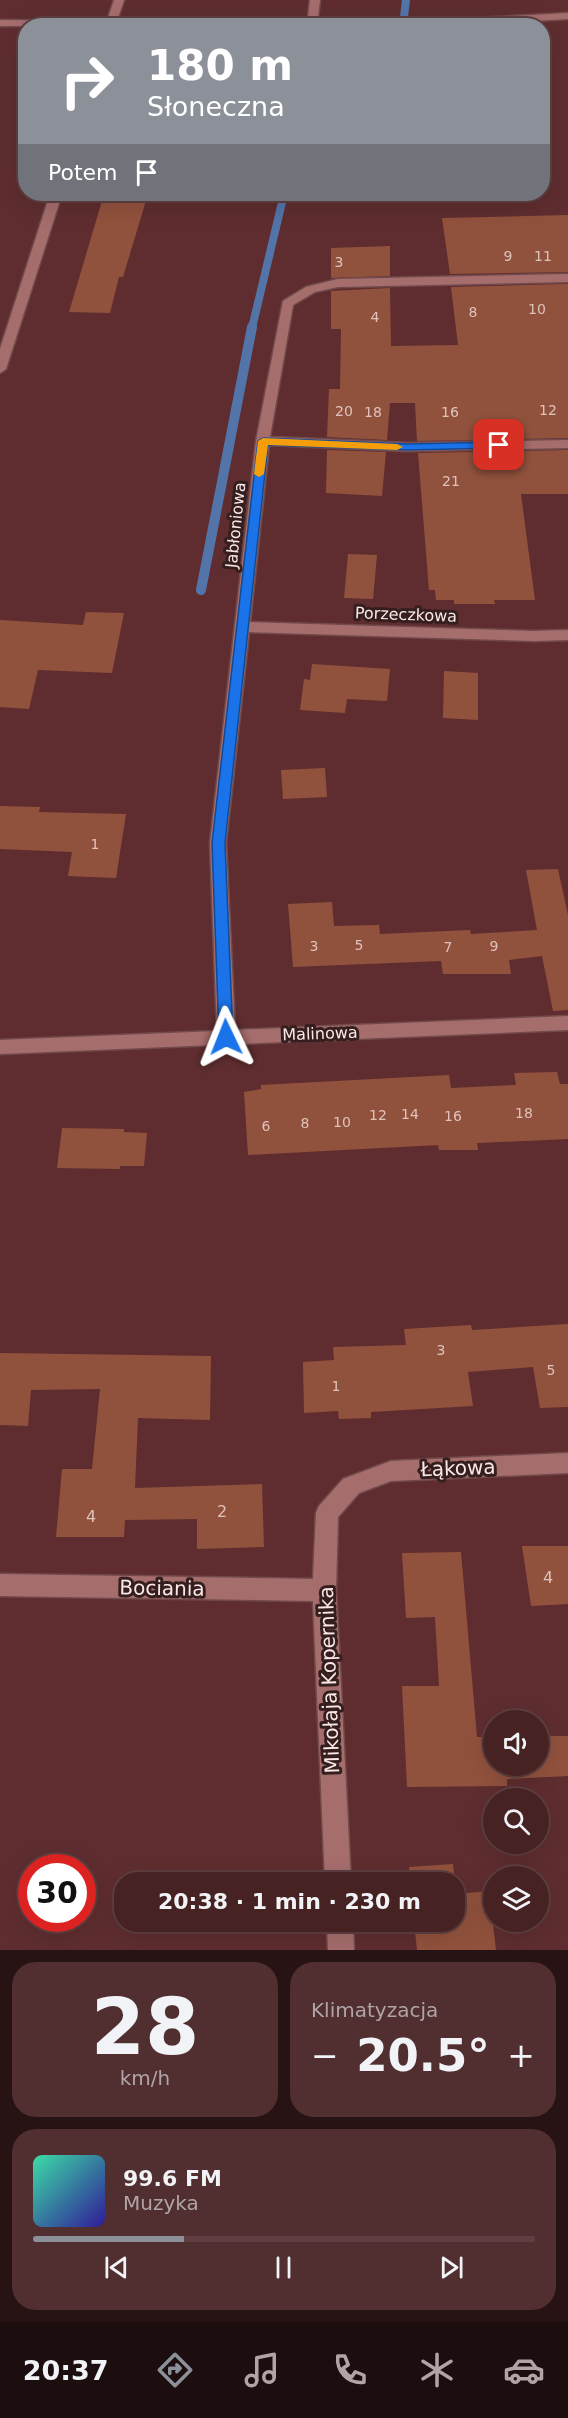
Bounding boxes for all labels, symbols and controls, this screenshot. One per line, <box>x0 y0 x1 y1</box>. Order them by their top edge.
text: 180 m <box>147 41 293 90</box>
icon: right <box>48 42 126 120</box>
text: Słoneczna <box>147 91 285 122</box>
icon: arrive <box>130 156 163 189</box>
text: Potem <box>48 160 118 185</box>
house number: 9 <box>504 248 512 264</box>
house number: 11 <box>534 248 552 264</box>
house number: 3 <box>335 254 343 270</box>
house number: 10 <box>528 301 546 317</box>
house number: 8 <box>469 304 477 320</box>
house number: 4 <box>371 309 380 325</box>
house number: 12 <box>539 402 557 418</box>
house number: 20 <box>335 403 353 419</box>
house number: 18 <box>364 404 382 420</box>
house number: 16 <box>441 404 459 420</box>
pin <box>473 419 524 470</box>
icon: arrive <box>482 428 515 461</box>
house number: 21 <box>442 473 460 489</box>
street label: Jabłoniowa <box>221 481 249 570</box>
street label: Porzeczkowa <box>355 603 457 626</box>
house number: 1 <box>91 836 99 852</box>
house number: 5 <box>355 937 363 953</box>
house number: 3 <box>310 938 318 954</box>
house number: 9 <box>490 938 498 954</box>
house number: 7 <box>444 939 452 955</box>
position arrow <box>194 1005 258 1069</box>
street label: Malinowa <box>282 1023 358 1044</box>
house number: 18 <box>515 1105 533 1121</box>
house number: 14 <box>401 1106 419 1122</box>
house number: 12 <box>369 1107 387 1123</box>
house number: 16 <box>444 1108 462 1124</box>
house number: 10 <box>333 1114 351 1130</box>
house number: 8 <box>301 1115 309 1131</box>
house number: 6 <box>262 1118 271 1134</box>
house number: 3 <box>437 1342 445 1358</box>
house number: 5 <box>547 1362 555 1378</box>
house number: 1 <box>332 1378 340 1394</box>
street label: Łąkowa <box>419 1455 496 1481</box>
house number: 2 <box>217 1502 227 1521</box>
house number: 4 <box>86 1507 96 1526</box>
house number: 4 <box>543 1568 553 1587</box>
street label: Bociania <box>119 1575 205 1601</box>
street label: Mikołaja Kopernika <box>314 1586 344 1774</box>
map controls <box>483 1710 549 1932</box>
button: sound <box>483 1710 549 1776</box>
button: search <box>483 1788 549 1854</box>
speed limit sign: 30 <box>18 1854 96 1932</box>
button: layers <box>483 1866 549 1932</box>
text: 20:38 · 1 min · 230 m <box>158 1889 421 1914</box>
text: 28 <box>91 1982 199 2072</box>
text: Klimatyzacja <box>311 1998 438 2022</box>
text: 20.5° <box>356 2029 490 2082</box>
text: − <box>311 2036 339 2075</box>
text: + <box>507 2036 535 2075</box>
text: km/h <box>120 2066 170 2090</box>
text: 99.6 FM <box>123 2166 222 2191</box>
text: Muzyka <box>123 2191 199 2215</box>
icon: previous <box>100 2251 133 2284</box>
icon: pause <box>267 2251 300 2284</box>
icon: next <box>435 2251 468 2284</box>
icon: directions <box>154 2349 196 2391</box>
icon: music <box>241 2349 283 2391</box>
icon: phone <box>329 2349 371 2391</box>
icon: climate <box>416 2349 458 2391</box>
icon: car <box>503 2349 545 2391</box>
text: 20:37 <box>23 2355 109 2386</box>

